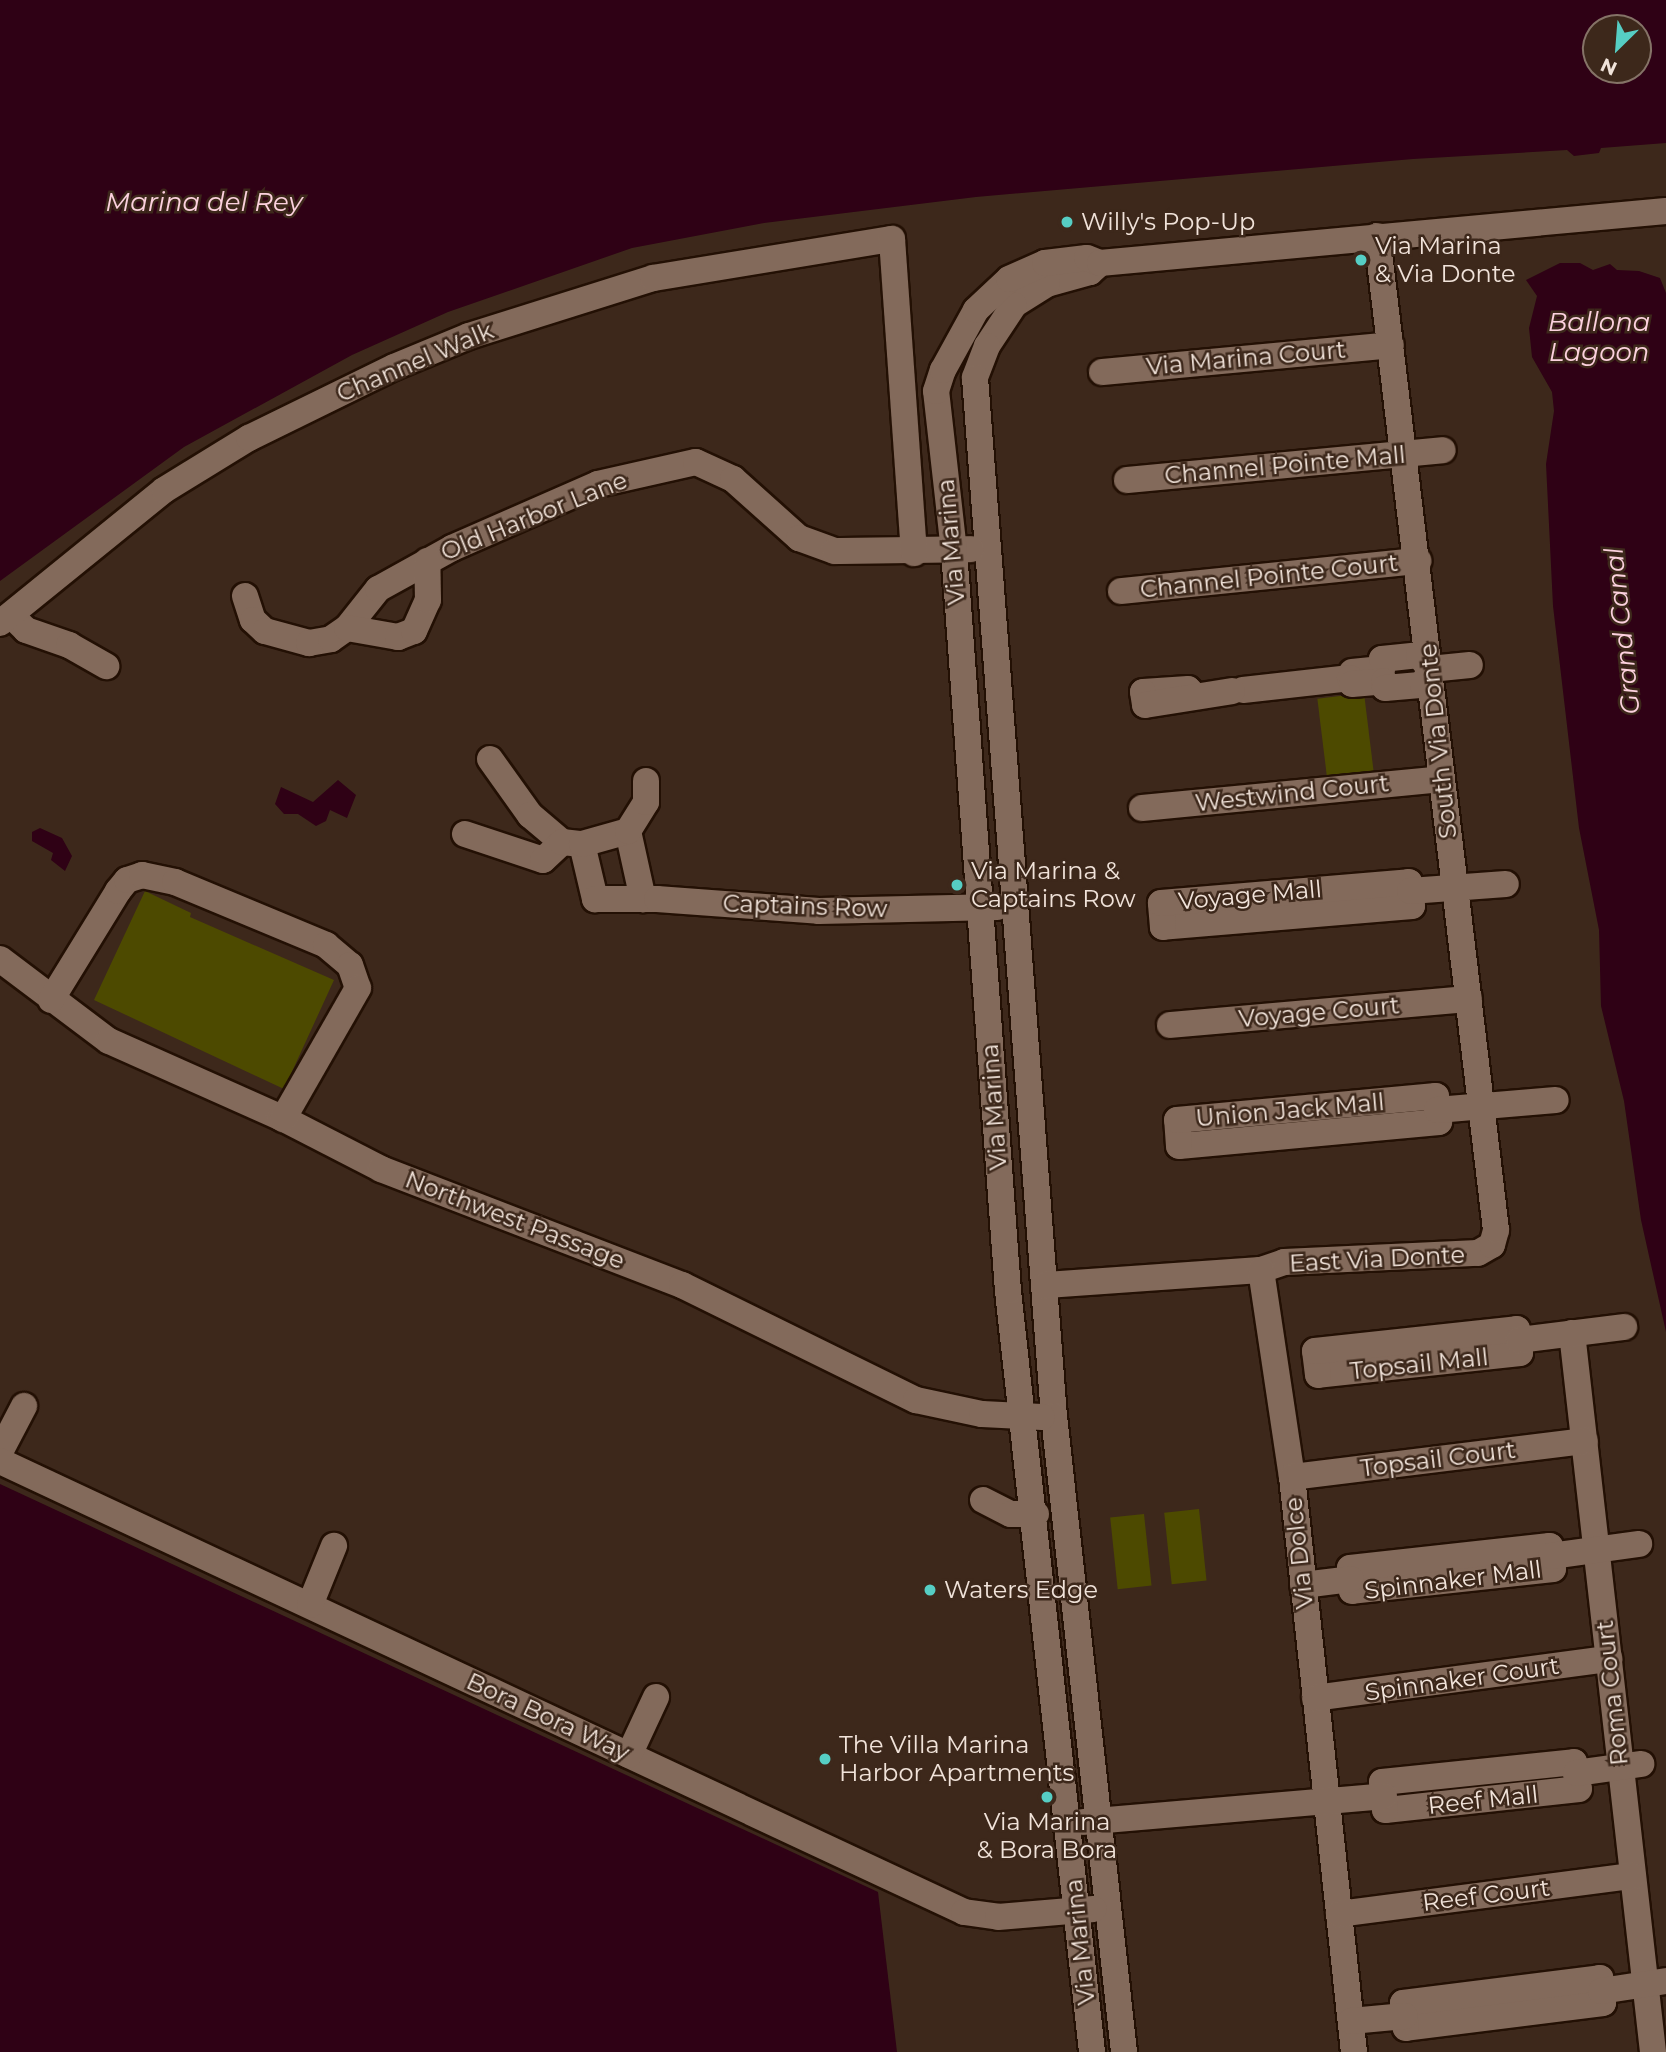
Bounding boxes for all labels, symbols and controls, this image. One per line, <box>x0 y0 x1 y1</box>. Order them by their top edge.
north arrow <box>1582 14 1652 84</box>
text: N <box>1597 53 1621 80</box>
water label: Marina del Rey <box>105 187 303 219</box>
place label: Willy's Pop-Up <box>1081 208 1255 236</box>
marker: Willy's Pop-Up <box>1059 214 1075 230</box>
place label: Via Marina & Via Donte <box>1375 232 1515 288</box>
marker: Via Marina & Via Donte <box>1353 252 1369 268</box>
water label: Ballona Lagoon <box>1548 307 1650 368</box>
street label: Channel Walk <box>332 316 498 408</box>
street label: Via Marina Court <box>1145 335 1347 381</box>
street label: Channel Pointe Mall <box>1163 440 1407 490</box>
street label: Old Harbor Lane <box>437 465 631 567</box>
street label: Via Marina <box>931 478 971 606</box>
water label: Grand Canal <box>1599 546 1647 716</box>
street label: Channel Pointe Court <box>1139 548 1399 604</box>
street label: South Via Donte <box>1413 642 1463 840</box>
street label: Westwind Court <box>1194 768 1390 818</box>
place label: Via Marina & Captains Row <box>971 857 1136 913</box>
street label: Voyage Mall <box>1177 874 1323 916</box>
marker: Via Marina & Captains Row <box>949 877 965 893</box>
street label: Captains Row <box>722 889 888 923</box>
street label: Voyage Court <box>1237 991 1401 1033</box>
street label: Via Marina <box>975 1043 1013 1171</box>
street label: Union Jack Mall <box>1194 1087 1386 1133</box>
street label: Northwest Passage <box>401 1165 629 1275</box>
street label: East Via Donte <box>1288 1240 1466 1278</box>
street label: Topsail Mall <box>1348 1342 1490 1386</box>
street label: Topsail Court <box>1359 1435 1517 1483</box>
street label: Via Dolce <box>1279 1496 1319 1610</box>
street label: Spinnaker Mall <box>1363 1555 1543 1605</box>
place label: Waters Edge <box>944 1576 1098 1604</box>
marker: Waters Edge <box>922 1582 938 1598</box>
street label: Roma Court <box>1590 1619 1634 1767</box>
street label: Spinnaker Court <box>1363 1651 1561 1707</box>
street label: Bora Bora Way <box>462 1667 634 1767</box>
place label: The Villa Marina Harbor Apartments <box>839 1731 1074 1787</box>
marker: The Villa Marina Harbor Apartments <box>817 1751 833 1767</box>
street label: Reef Mall <box>1426 1780 1540 1820</box>
marker: Via Marina & Bora Bora <box>1039 1789 1055 1805</box>
place label: Via Marina & Bora Bora <box>977 1808 1117 1864</box>
street label: Reef Court <box>1421 1873 1551 1917</box>
street label: Via Marina <box>1059 1878 1101 2006</box>

